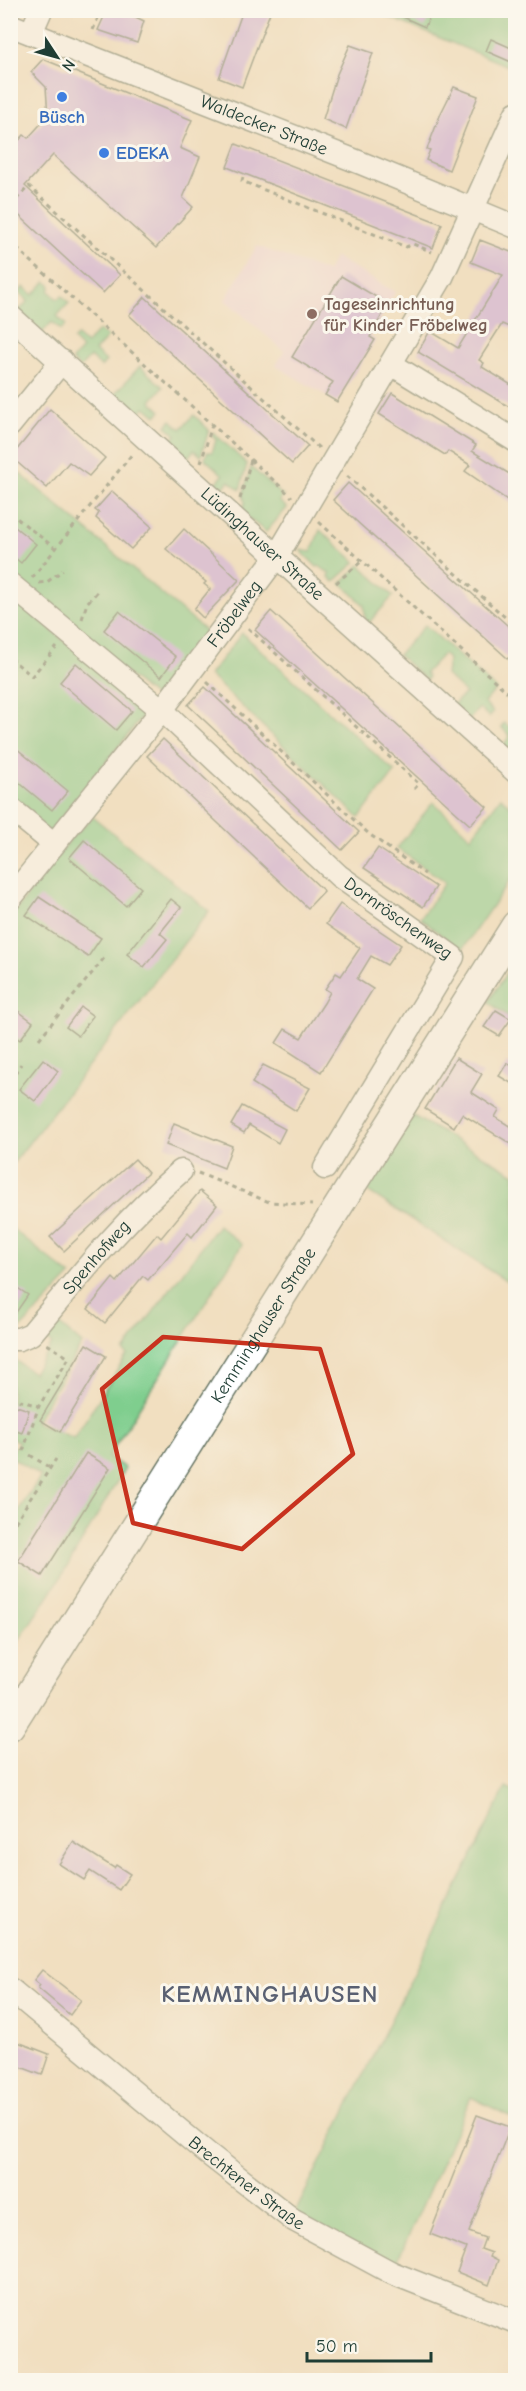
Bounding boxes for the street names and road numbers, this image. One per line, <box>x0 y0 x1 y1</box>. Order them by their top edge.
street label: Waldecker Straße <box>197 90 331 159</box>
street label: Lüdinghauser Straße <box>197 483 329 605</box>
street label: Fröbelweg <box>202 576 266 651</box>
street label: Dornröschenweg <box>340 873 457 964</box>
street label: Spenhofweg <box>58 1216 134 1298</box>
street label: Kemminghauser Straße <box>206 1244 320 1407</box>
street label: Brechtener Straße <box>184 2132 308 2234</box>

